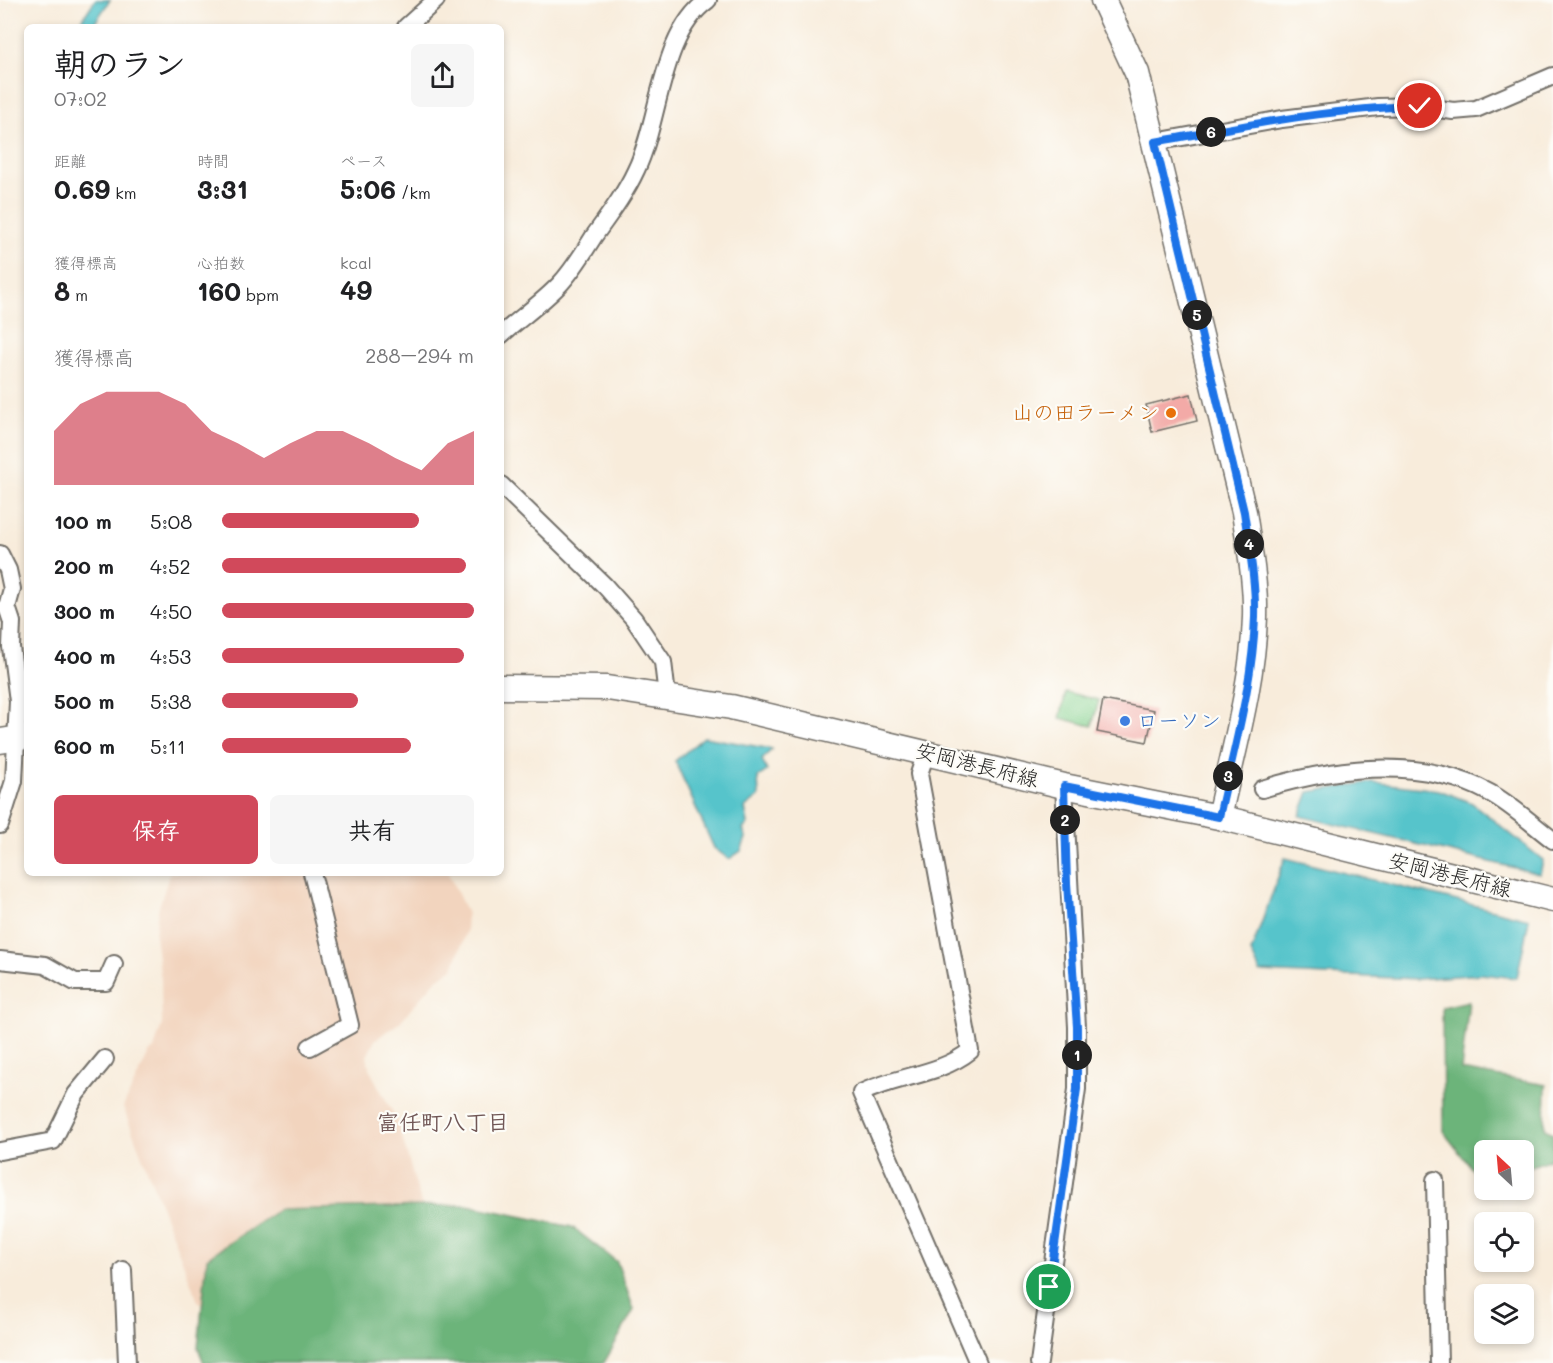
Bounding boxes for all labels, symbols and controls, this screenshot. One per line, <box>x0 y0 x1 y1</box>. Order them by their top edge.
text: 朝のラン <box>54 41 186 84</box>
button: share <box>411 44 474 107</box>
pin <box>1394 80 1445 131</box>
text: 07:02 <box>54 85 107 111</box>
icon: check <box>1403 89 1436 122</box>
pin: 6 <box>1196 117 1226 147</box>
text: 6 <box>1206 121 1216 142</box>
text: 距離 <box>54 150 86 171</box>
text: 時間 <box>197 150 229 171</box>
text: ペース <box>340 150 387 171</box>
text: 0.69 <box>54 172 110 206</box>
text: 3:31 <box>197 172 248 206</box>
text: 5:06 <box>340 172 396 206</box>
text: km <box>110 182 136 203</box>
text: /km <box>396 182 431 203</box>
text: 獲得標高 <box>54 252 118 273</box>
text: 心拍数 <box>197 252 245 273</box>
text: kcal <box>340 252 372 273</box>
text: 49 <box>340 273 372 307</box>
text: 8 <box>54 274 70 308</box>
text: 160 <box>197 274 241 308</box>
text: m <box>70 284 88 305</box>
text: bpm <box>241 284 279 305</box>
pin: 5 <box>1182 300 1212 330</box>
text: 5 <box>1192 304 1202 325</box>
text: 288–294 m <box>365 342 474 368</box>
text: 獲得標高 <box>54 344 134 370</box>
place label: 山の田ラーメン <box>1012 398 1159 425</box>
marker: 山の田ラーメン <box>1164 406 1178 420</box>
text: 100 m <box>54 508 112 534</box>
text: 5:08 <box>150 508 192 534</box>
pin: 4 <box>1234 529 1264 559</box>
text: 4 <box>1244 533 1254 554</box>
text: 200 m <box>54 553 114 579</box>
text: 4:52 <box>150 553 191 579</box>
text: 300 m <box>54 598 115 624</box>
text: 4:50 <box>150 598 192 624</box>
text: 400 m <box>54 643 115 669</box>
text: 4:53 <box>150 643 191 669</box>
text: 500 m <box>54 688 114 714</box>
text: 5:38 <box>150 688 192 714</box>
place label: ローソン <box>1137 706 1221 733</box>
marker: ローソン <box>1118 714 1132 728</box>
text: 600 m <box>54 733 115 759</box>
text: 5:11 <box>150 733 186 759</box>
street label: 安岡港長府線 <box>913 735 1042 792</box>
pin: 3 <box>1213 761 1243 791</box>
text: 3 <box>1223 765 1233 786</box>
button: 保存 <box>54 795 258 864</box>
button: 共有 <box>270 795 474 864</box>
pin: 2 <box>1050 805 1080 835</box>
text: 2 <box>1061 809 1069 830</box>
street label: 安岡港長府線 <box>1386 845 1515 902</box>
pin: 1 <box>1062 1040 1092 1070</box>
text: 1 <box>1073 1044 1081 1065</box>
district label: 富任町八丁目 <box>377 1107 509 1136</box>
north arrow <box>1474 1140 1534 1200</box>
map controls <box>1474 1140 1534 1344</box>
button: locate <box>1474 1212 1534 1272</box>
pin <box>1023 1261 1074 1312</box>
icon: arrive <box>1032 1270 1065 1303</box>
button: layers <box>1474 1284 1534 1344</box>

